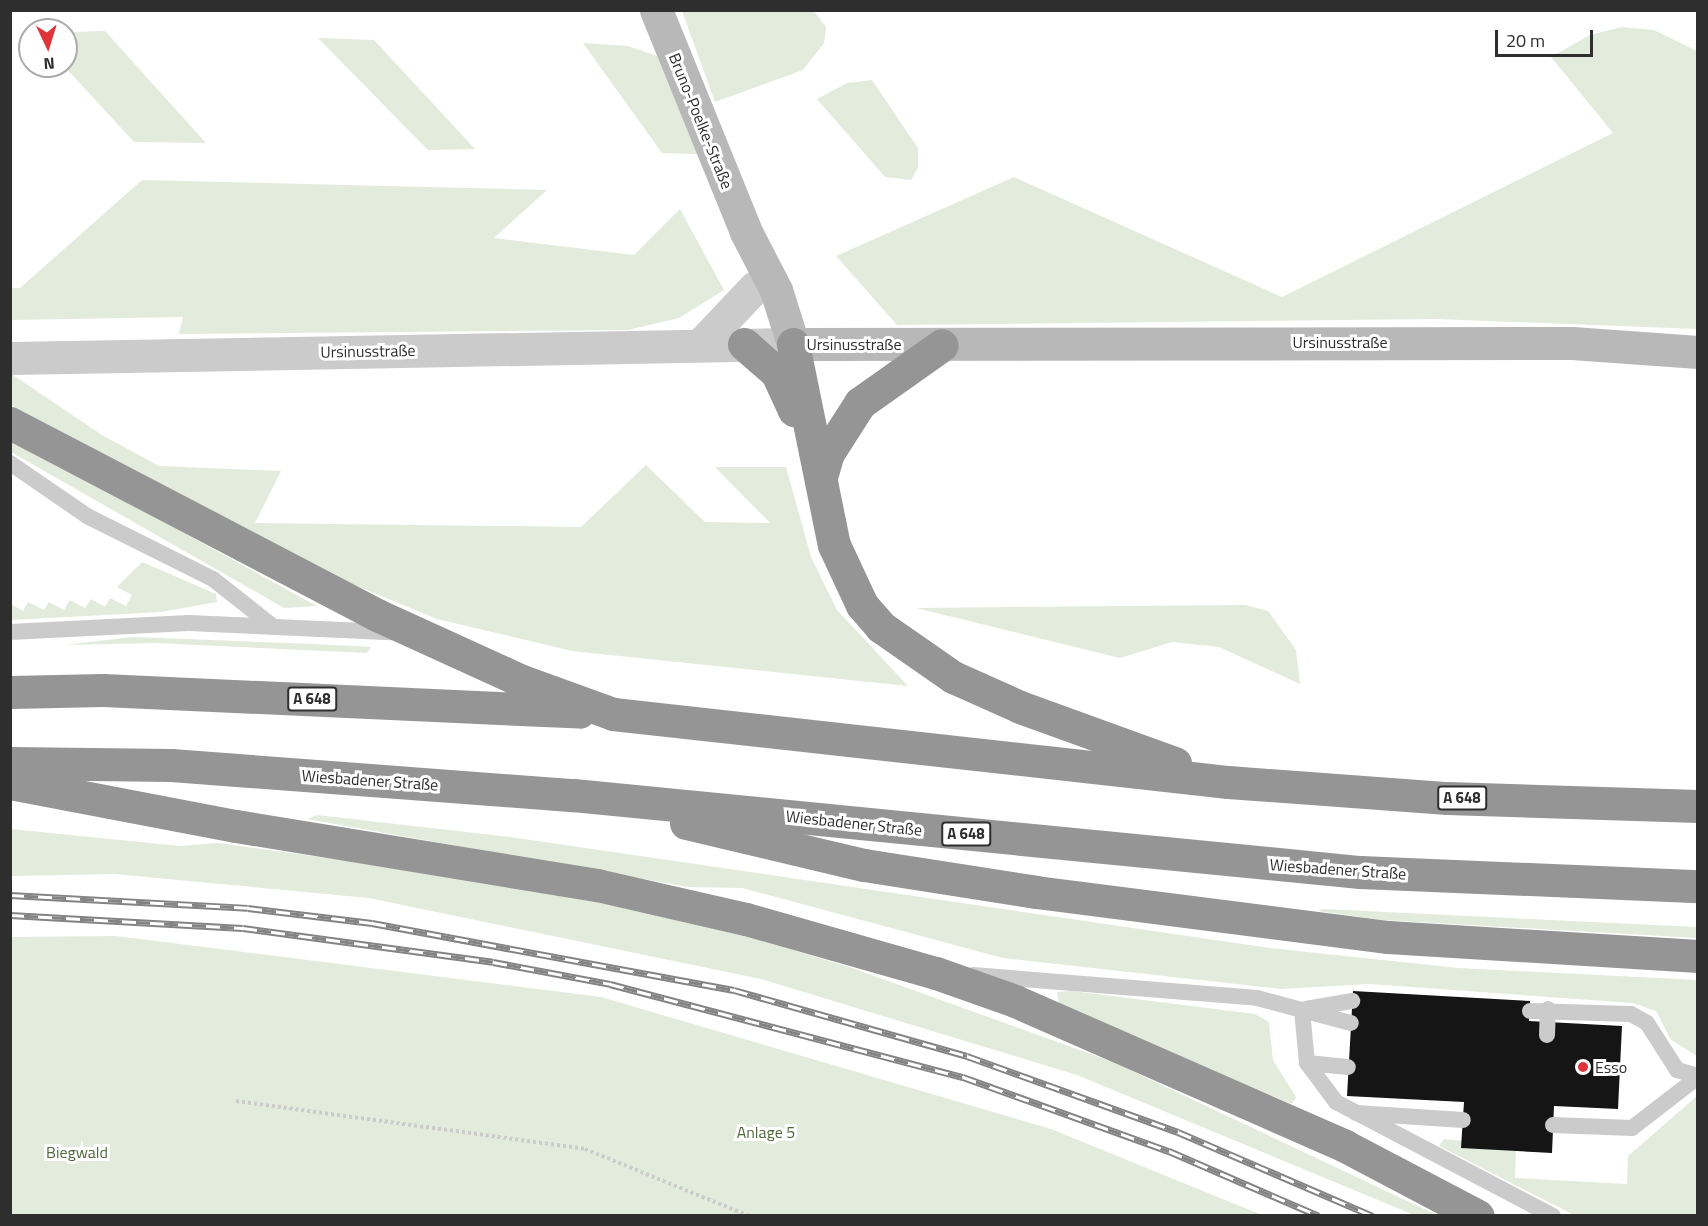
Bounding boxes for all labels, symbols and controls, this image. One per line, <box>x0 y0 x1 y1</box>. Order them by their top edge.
north arrow <box>18 18 78 78</box>
scale bar <box>1498 18 1596 56</box>
text: 20 m <box>1506 27 1545 54</box>
street label: Bruno-Poelke-Straße <box>665 50 737 192</box>
text: N <box>43 52 55 76</box>
street label: Ursinusstraße <box>1292 332 1388 352</box>
street label: Ursinusstraße <box>806 334 902 354</box>
street label: Ursinusstraße <box>320 341 416 361</box>
road number: A 648 <box>286 687 338 711</box>
street label: Wiesbadener Straße <box>301 766 439 794</box>
road number: A 648 <box>1436 786 1488 810</box>
street label: Wiesbadener Straße <box>785 806 923 840</box>
road number: A 648 <box>940 822 992 846</box>
street label: Wiesbadener Straße <box>1269 855 1407 883</box>
place label: Esso <box>1595 1057 1627 1077</box>
marker: Esso <box>1576 1060 1590 1074</box>
park label: Anlage 5 <box>737 1122 795 1142</box>
park label: Biegwald <box>46 1142 108 1162</box>

